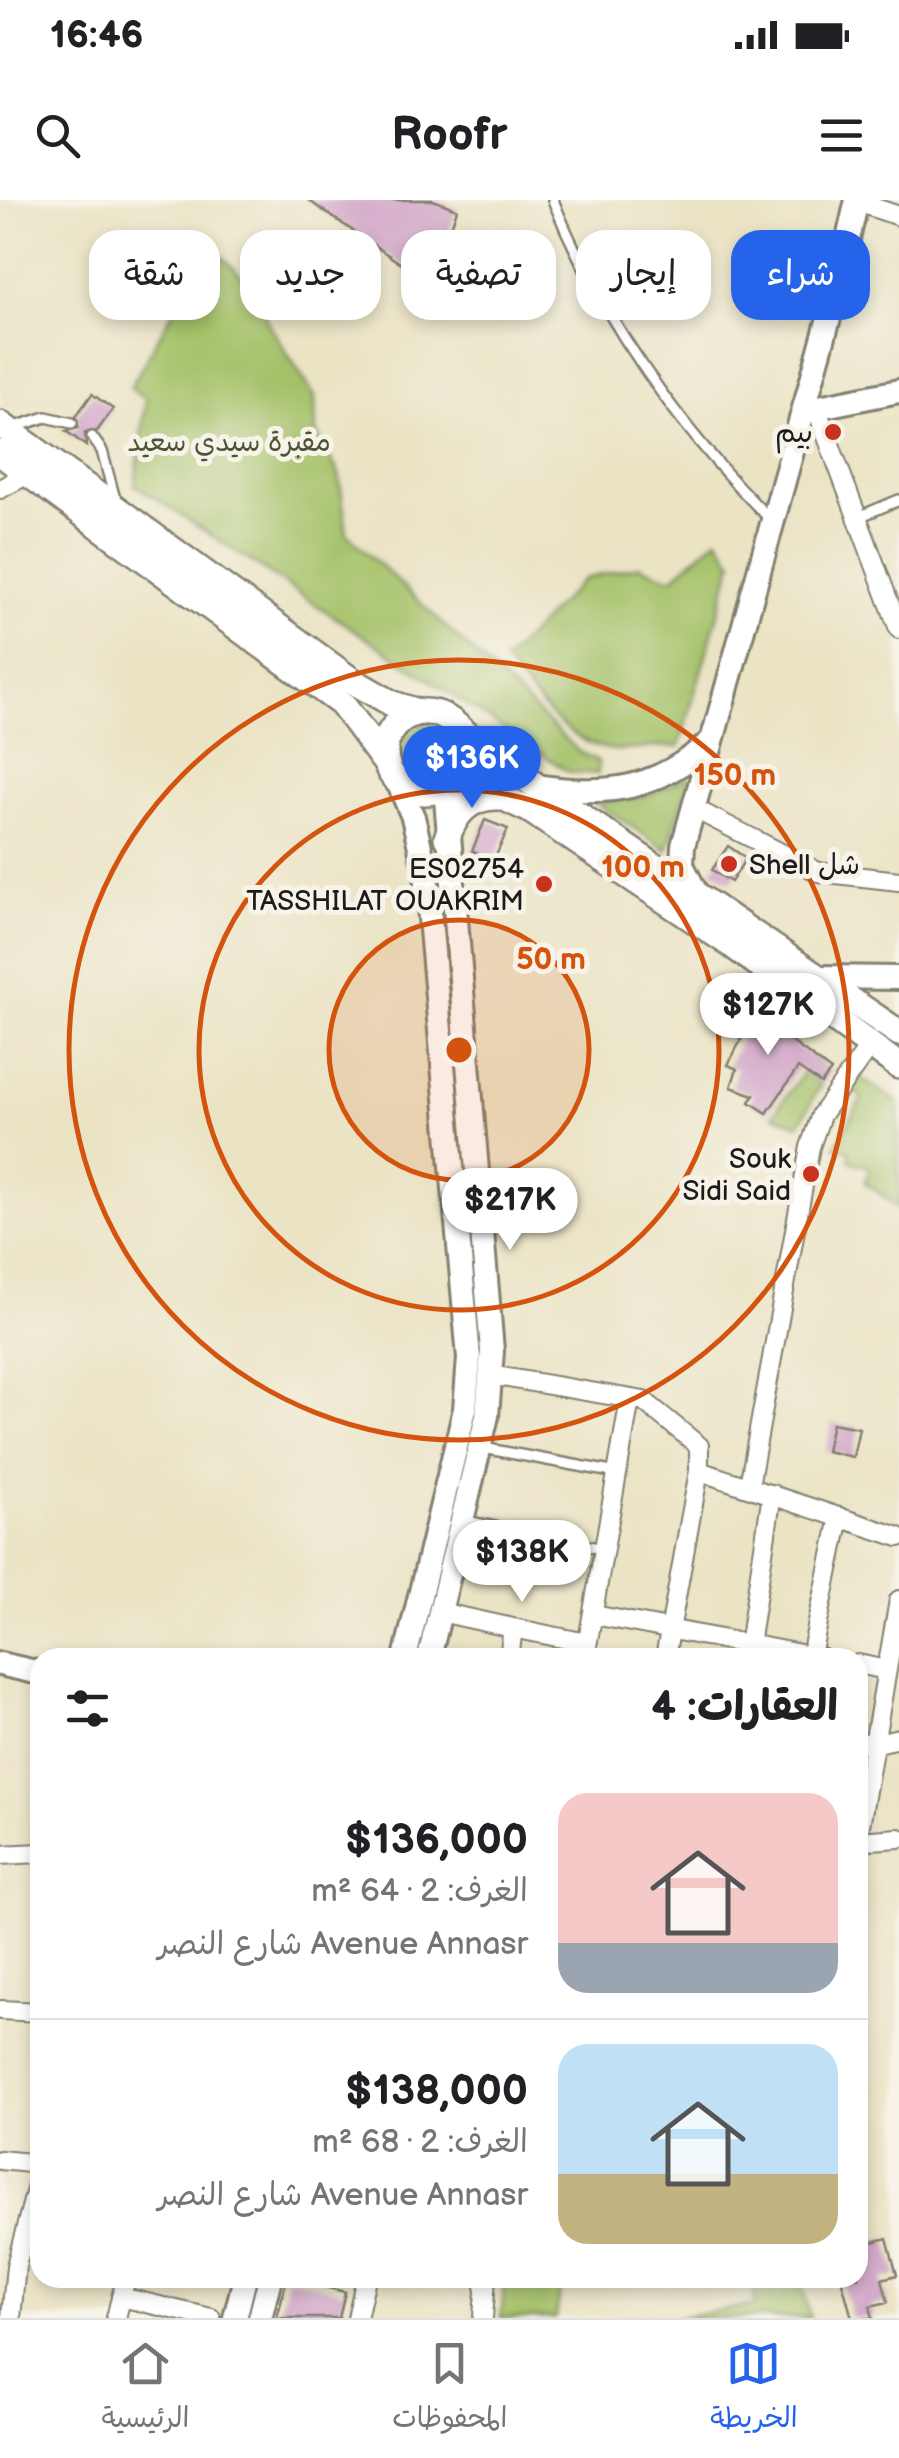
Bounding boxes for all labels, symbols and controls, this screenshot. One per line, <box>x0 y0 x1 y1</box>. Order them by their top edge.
text: 16:46 <box>50 13 144 58</box>
icon: search <box>30 108 85 163</box>
text: Roofr <box>392 108 507 163</box>
icon: menu <box>814 108 869 163</box>
chip: شقة <box>89 230 220 320</box>
chip: جديد <box>240 230 381 320</box>
chip: تصفية <box>401 230 556 320</box>
chip: إيجار <box>576 230 711 320</box>
chip: شراء <box>731 230 870 320</box>
place label: بيم <box>775 417 813 454</box>
marker: بيم <box>822 421 844 443</box>
park label: مقبرة سيدي سعيد <box>127 426 331 462</box>
pin: $136K <box>402 726 542 811</box>
text: $136K <box>425 739 519 778</box>
text: 150 m <box>694 758 776 794</box>
place label: Shell شل <box>749 849 860 882</box>
text: 100 m <box>601 850 685 886</box>
place label: ES02754 TASSHILAT OUAKRIM <box>246 853 524 918</box>
marker: Shell شل <box>718 853 740 875</box>
marker: ES02754 TASSHILAT OUAKRIM <box>533 873 555 895</box>
text: 50 m <box>516 942 586 978</box>
pin: $127K <box>698 973 838 1058</box>
text: $127K <box>722 986 814 1025</box>
centre of rings <box>441 1032 477 1068</box>
place label: Souk Sidi Said <box>683 1143 791 1208</box>
marker: Souk Sidi Said <box>800 1163 822 1185</box>
pin: $217K <box>440 1168 580 1253</box>
text: $217K <box>464 1181 556 1220</box>
pin: $138K <box>452 1520 592 1605</box>
text: $138K <box>475 1533 569 1572</box>
icon: filters <box>60 1681 115 1736</box>
text: العقارات: 4 <box>651 1682 838 1733</box>
text: $136,000 <box>345 1815 528 1866</box>
icon: home <box>638 1833 758 1953</box>
text: الغرف: 2 · 64 m² <box>311 1872 528 1911</box>
text: Avenue Annasr شارع النصر <box>158 1925 528 1964</box>
text: $138,000 <box>345 2066 528 2117</box>
icon: home <box>638 2084 758 2204</box>
text: الغرف: 2 · 68 m² <box>312 2123 528 2162</box>
text: Avenue Annasr شارع النصر <box>158 2176 528 2215</box>
tab: الرئيسية <box>101 2336 189 2442</box>
tab: المحفوظات <box>392 2336 507 2442</box>
tab: الخريطة <box>710 2336 798 2442</box>

